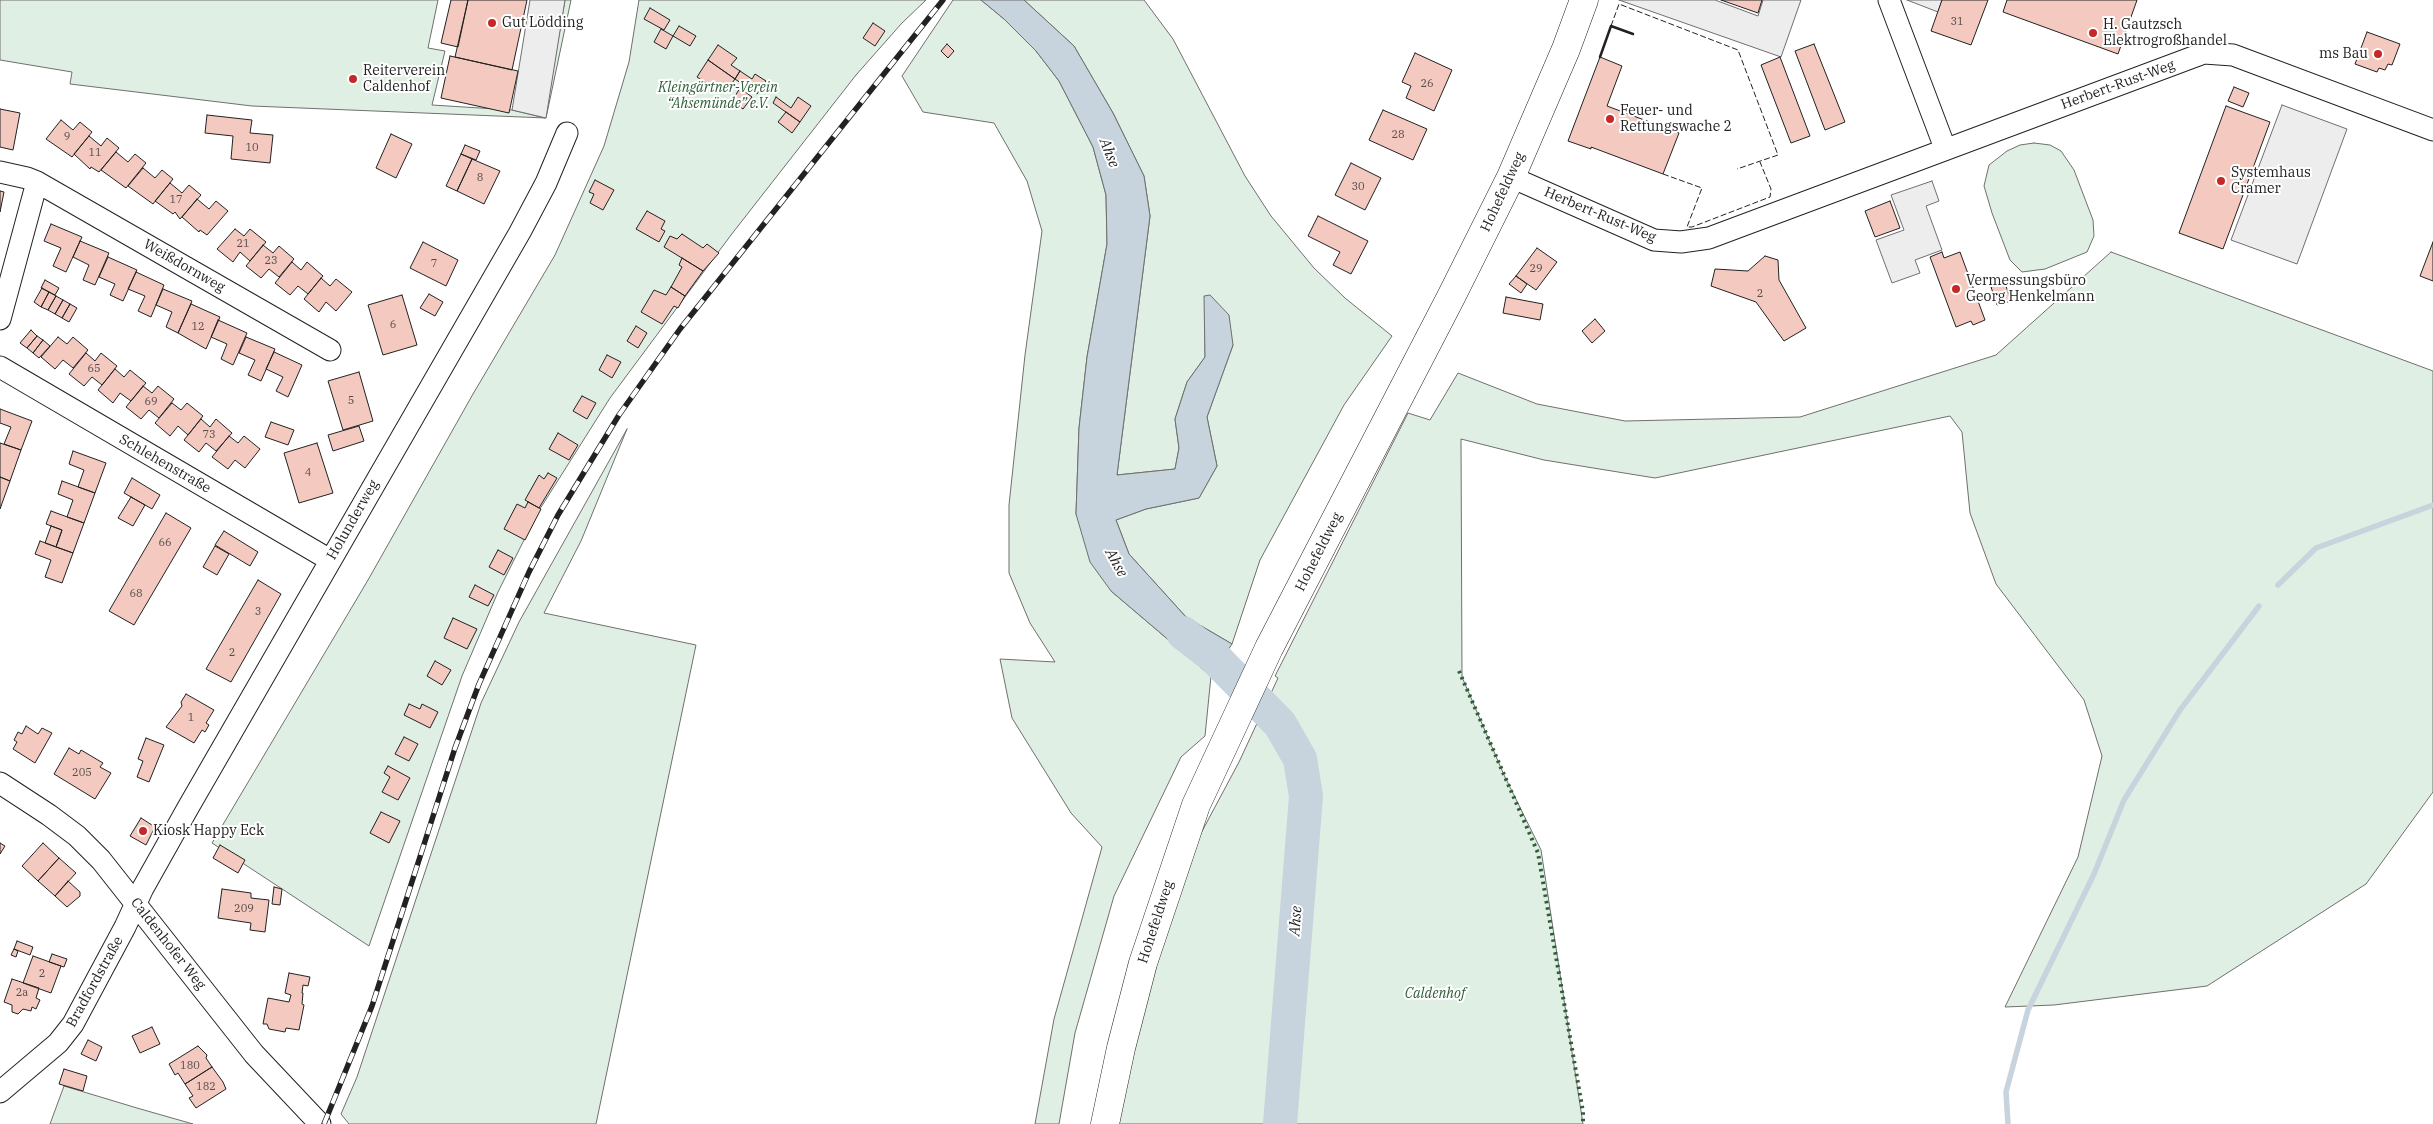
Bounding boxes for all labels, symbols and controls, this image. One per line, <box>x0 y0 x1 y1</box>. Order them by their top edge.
place label: Gut Lödding <box>502 15 583 31</box>
house number: 31 <box>1950 15 1964 29</box>
marker: Gut Lödding <box>486 17 498 29</box>
place label: H. Gautzsch Elektrogroßhandel <box>2103 17 2227 49</box>
marker: H. Gautzsch Elektrogroßhandel <box>2087 27 2099 39</box>
place label: ms Bau <box>2319 46 2368 62</box>
marker: ms Bau <box>2372 48 2384 60</box>
street label: Herbert-Rust-Weg <box>2059 57 2177 113</box>
place label: Reiterverein Caldenhof <box>363 63 445 95</box>
marker: Reiterverein Caldenhof <box>347 73 359 85</box>
house number: 26 <box>1420 77 1434 91</box>
park label: Kleingärtner-Verein “Ahsemünde” e.V. <box>658 80 778 112</box>
place label: Feuer- und Rettungswache 2 <box>1620 103 1732 136</box>
marker: Feuer- und Rettungswache 2 <box>1604 113 1616 125</box>
house number: 28 <box>1391 128 1405 142</box>
house number: 9 <box>64 130 70 144</box>
water label: Ahse <box>1095 136 1123 170</box>
house number: 10 <box>245 141 259 155</box>
house number: 11 <box>88 146 102 160</box>
street label: Hohefeldweg <box>1477 149 1529 235</box>
place label: Systemhaus Cramer <box>2231 165 2311 198</box>
house number: 8 <box>477 171 483 185</box>
marker: Systemhaus Cramer <box>2215 175 2227 187</box>
house number: 30 <box>1351 180 1365 194</box>
street label: Herbert-Rust-Weg <box>1542 184 1658 246</box>
house number: 17 <box>169 193 183 207</box>
street label: Weißdornweg <box>140 236 228 296</box>
house number: 21 <box>236 237 250 251</box>
house number: 23 <box>264 254 278 268</box>
house number: 7 <box>431 257 437 271</box>
house number: 29 <box>1529 262 1543 276</box>
place label: Vermessungsbüro Georg Henkelmann <box>1966 273 2095 306</box>
marker: Vermessungsbüro Georg Henkelmann <box>1950 283 1962 295</box>
house number: 2 <box>1757 287 1763 301</box>
house number: 6 <box>390 318 396 332</box>
house number: 12 <box>191 320 205 334</box>
house number: 65 <box>87 362 101 376</box>
house number: 5 <box>348 394 354 408</box>
house number: 69 <box>144 395 158 409</box>
house number: 73 <box>202 428 216 442</box>
street label: Schlehenstraße <box>116 431 214 497</box>
house number: 4 <box>305 466 311 480</box>
street label: Holunderweg <box>323 477 383 563</box>
street label: Hohefeldweg <box>1292 510 1346 594</box>
house number: 66 <box>158 536 172 550</box>
water label: Ahse <box>1101 546 1131 580</box>
house number: 68 <box>129 587 143 601</box>
house number: 3 <box>255 605 261 619</box>
house number: 2 <box>229 646 235 660</box>
house number: 1 <box>188 711 194 725</box>
house number: 205 <box>72 766 92 780</box>
place label: Kiosk Happy Eck <box>153 823 264 839</box>
marker: Kiosk Happy Eck <box>137 825 149 837</box>
street label: Hohefeldweg <box>1135 879 1177 965</box>
street label: Caldenhofer Weg <box>127 895 209 993</box>
house number: 209 <box>234 902 254 916</box>
water label: Ahse <box>1286 905 1306 937</box>
street label: Bradfordstraße <box>63 934 127 1030</box>
house number: 2 <box>39 967 45 981</box>
house number: 2a <box>16 986 28 1000</box>
park label: Caldenhof <box>1405 986 1465 1002</box>
house number: 180 <box>180 1059 200 1073</box>
house number: 182 <box>196 1080 216 1094</box>

